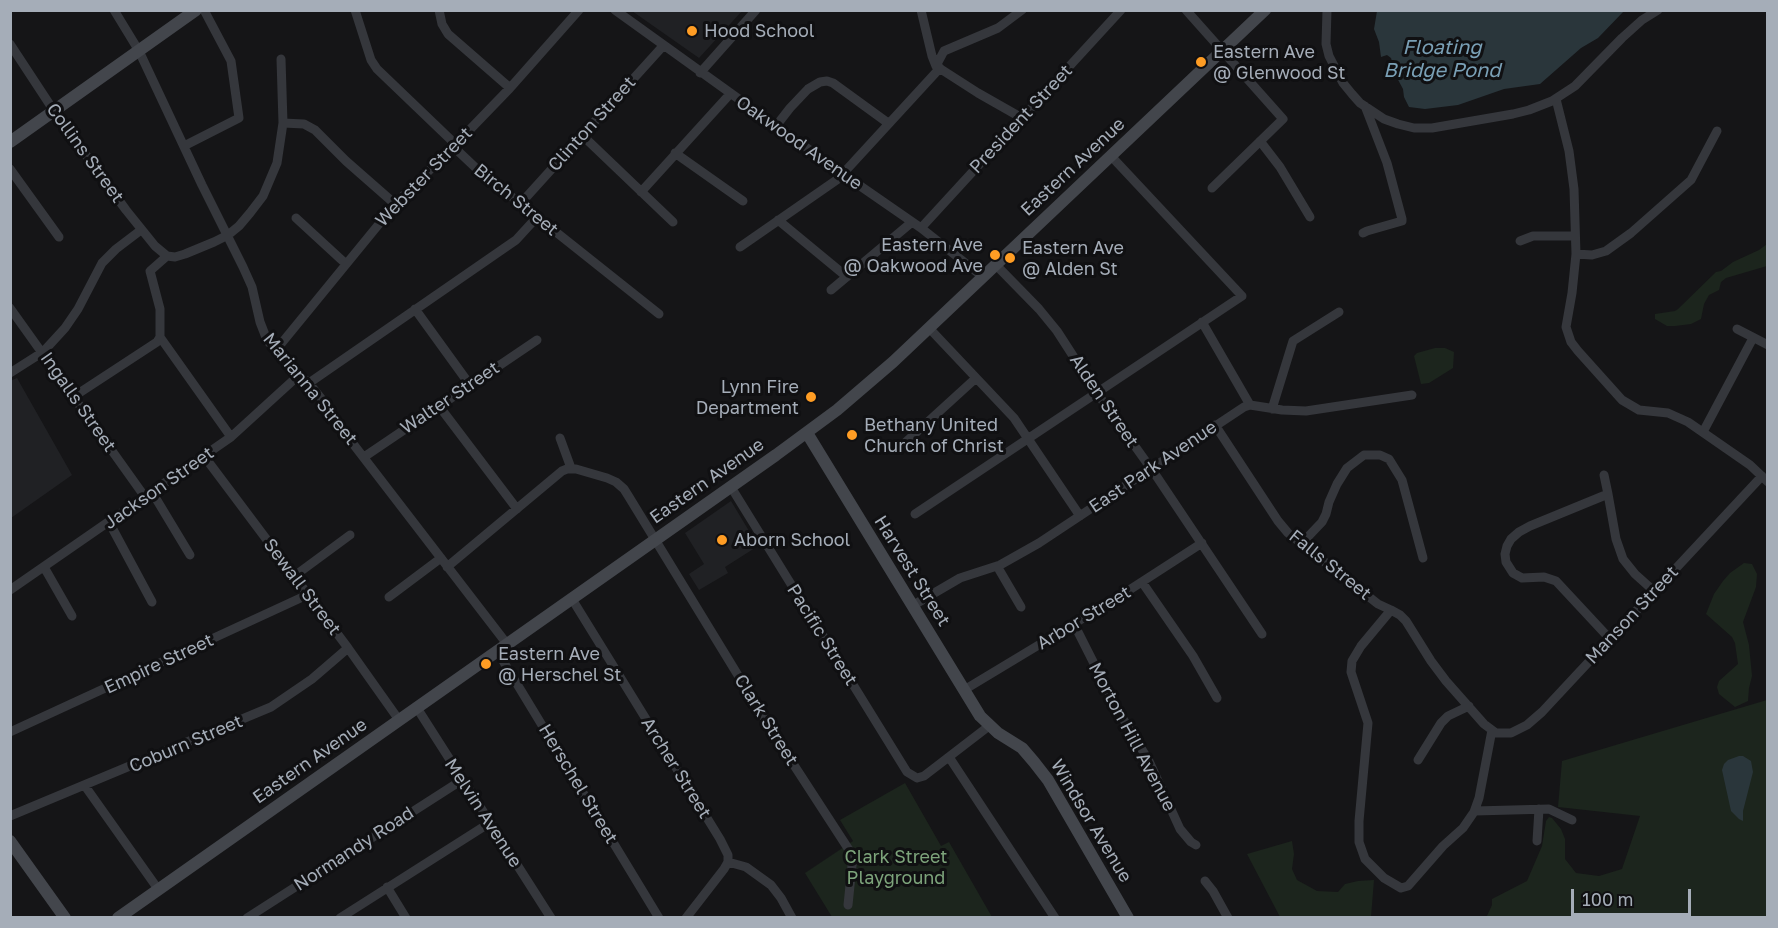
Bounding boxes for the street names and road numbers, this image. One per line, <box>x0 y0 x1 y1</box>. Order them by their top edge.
street label: President Street <box>965 60 1077 178</box>
street label: Clinton Street <box>544 72 640 176</box>
street label: Oakwood Avenue <box>732 91 866 195</box>
street label: Collins Street <box>42 99 128 207</box>
street label: Eastern Avenue <box>1017 113 1129 221</box>
street label: Webster Street <box>371 123 477 231</box>
street label: Birch Street <box>469 159 563 241</box>
street label: Marianna Street <box>258 329 362 449</box>
street label: Ingalls Street <box>36 348 120 456</box>
street label: Alden Street <box>1065 350 1143 452</box>
street label: Walter Street <box>396 357 504 439</box>
street label: East Park Avenue <box>1085 416 1221 518</box>
street label: Eastern Avenue <box>646 434 768 528</box>
street label: Jackson Street <box>100 442 218 534</box>
street label: Harvest Street <box>869 512 955 630</box>
street label: Falls Street <box>1285 525 1375 605</box>
street label: Sewall Street <box>259 534 345 640</box>
street label: Manson Street <box>1581 562 1683 668</box>
street label: Pacific Street <box>782 580 862 690</box>
street label: Arbor Street <box>1033 582 1135 654</box>
street label: Empire Street <box>101 629 217 699</box>
street label: Morton Hill Avenue <box>1084 659 1180 815</box>
street label: Clark Street <box>730 671 802 769</box>
street label: Coburn Street <box>126 710 246 778</box>
street label: Eastern Avenue <box>249 714 371 808</box>
street label: Archer Street <box>636 714 716 822</box>
street label: Herschel Street <box>534 720 622 848</box>
street label: Melvin Avenue <box>440 755 526 871</box>
street label: Windsor Avenue <box>1046 756 1136 886</box>
street label: Normandy Road <box>290 802 418 896</box>

